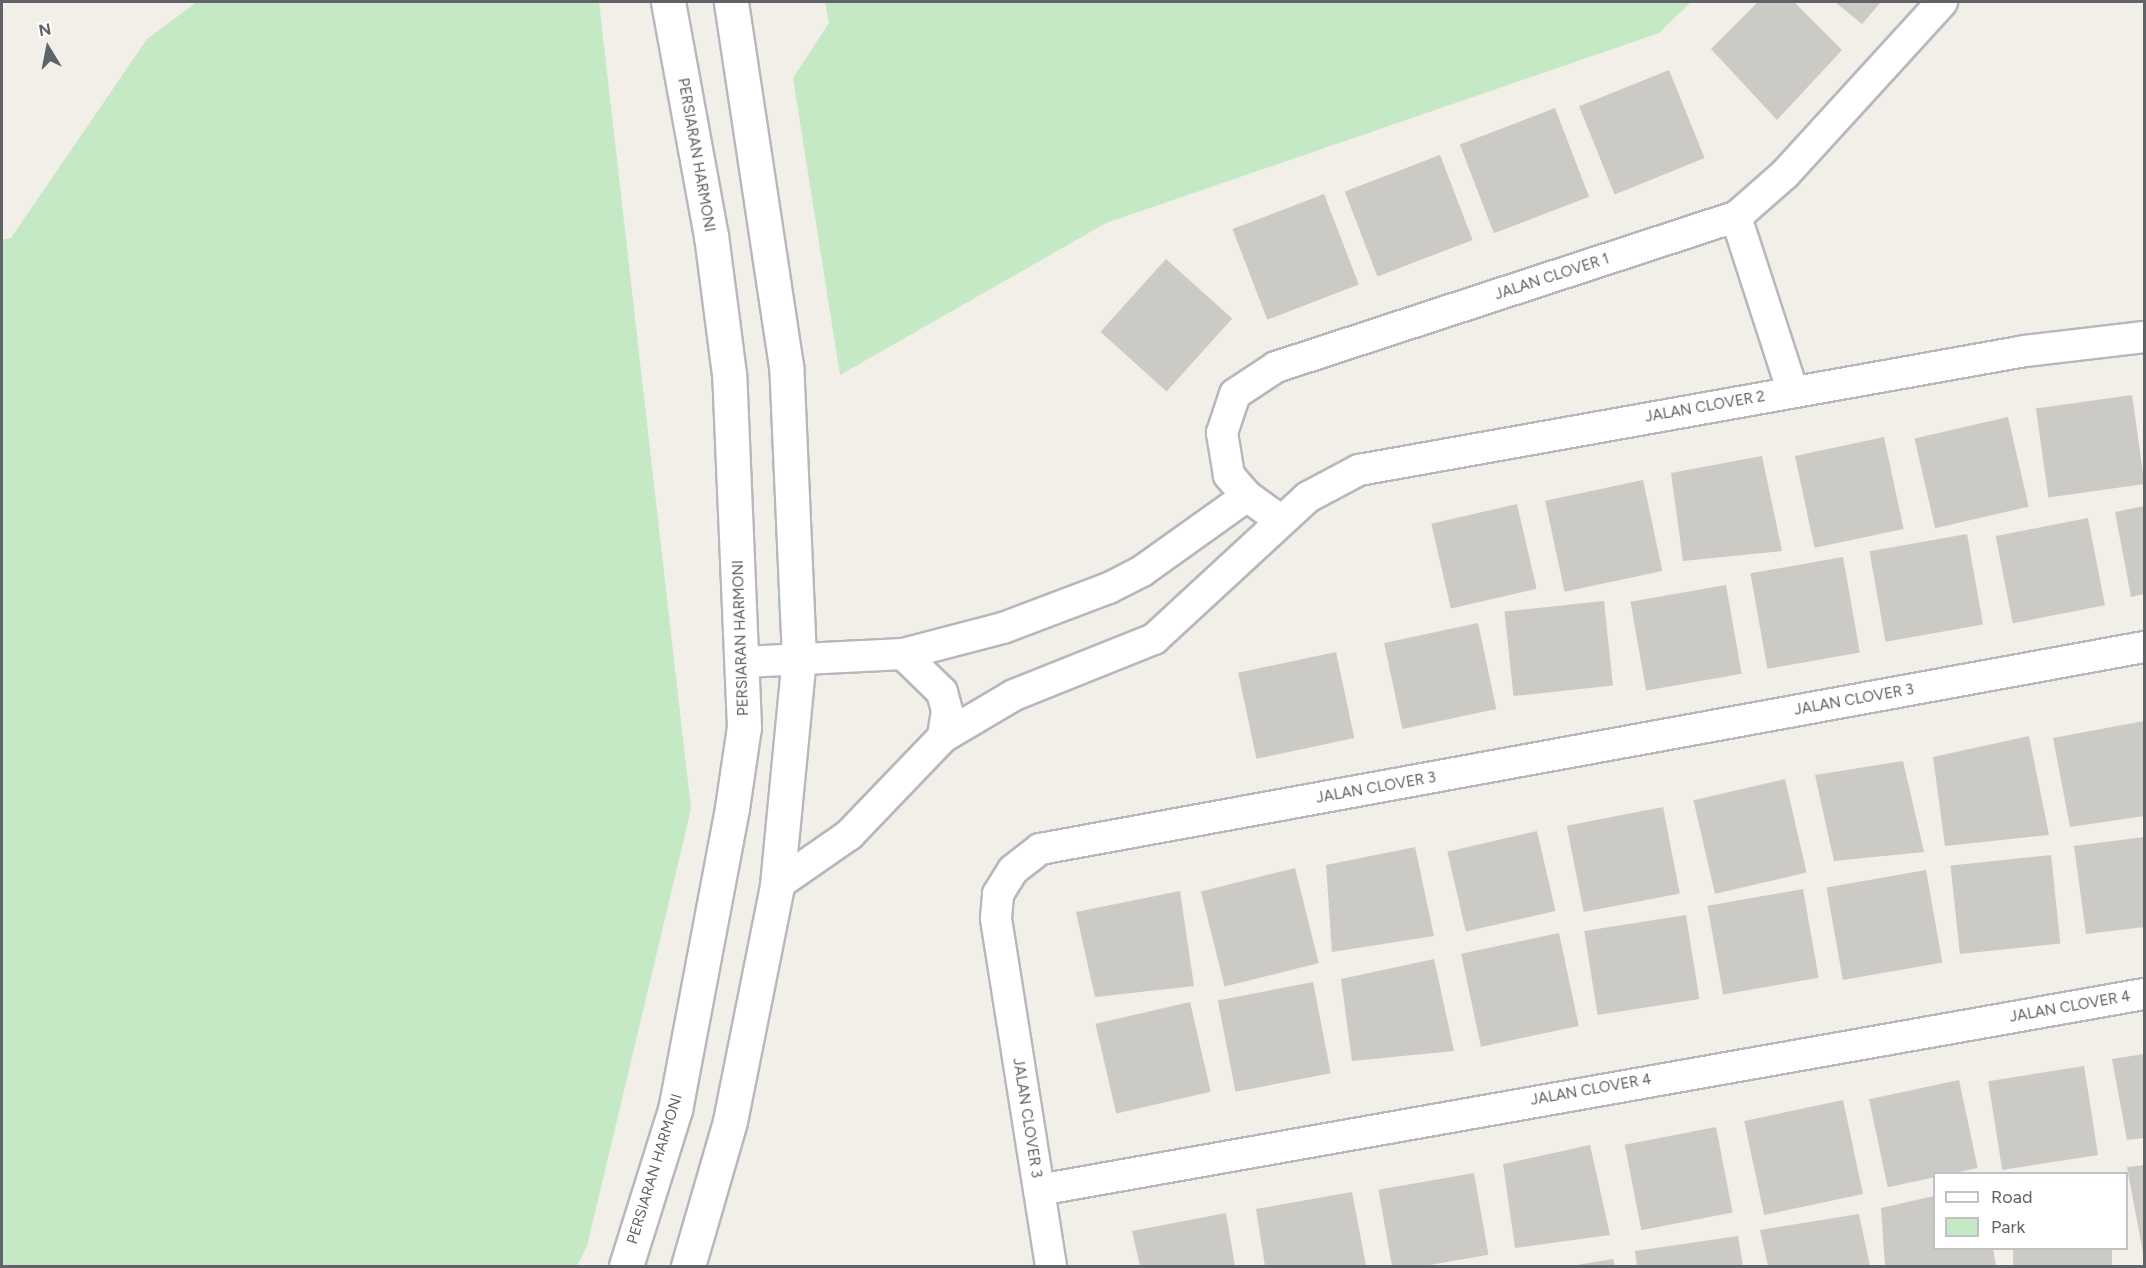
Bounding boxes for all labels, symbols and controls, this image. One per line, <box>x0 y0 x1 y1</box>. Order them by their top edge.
north arrow <box>18 18 78 78</box>
text: N <box>37 19 53 40</box>
street label: PERSIARAN HARMONI <box>674 77 718 233</box>
street label: JALAN CLOVER 1 <box>1492 250 1612 304</box>
street label: JALAN CLOVER 2 <box>1643 388 1767 426</box>
street label: PERSIARAN HARMONI <box>729 560 753 716</box>
street label: JALAN CLOVER 3 <box>1793 681 1915 719</box>
street label: JALAN CLOVER 3 <box>1315 769 1437 807</box>
street label: JALAN CLOVER 4 <box>2008 987 2132 1027</box>
street label: JALAN CLOVER 3 <box>1009 1057 1045 1179</box>
street label: JALAN CLOVER 4 <box>1529 1070 1653 1110</box>
street label: PERSIARAN HARMONI <box>624 1092 686 1246</box>
legend <box>1933 1172 2128 1250</box>
text: Road <box>1991 1186 2032 1208</box>
text: Park <box>1991 1216 2025 1238</box>

